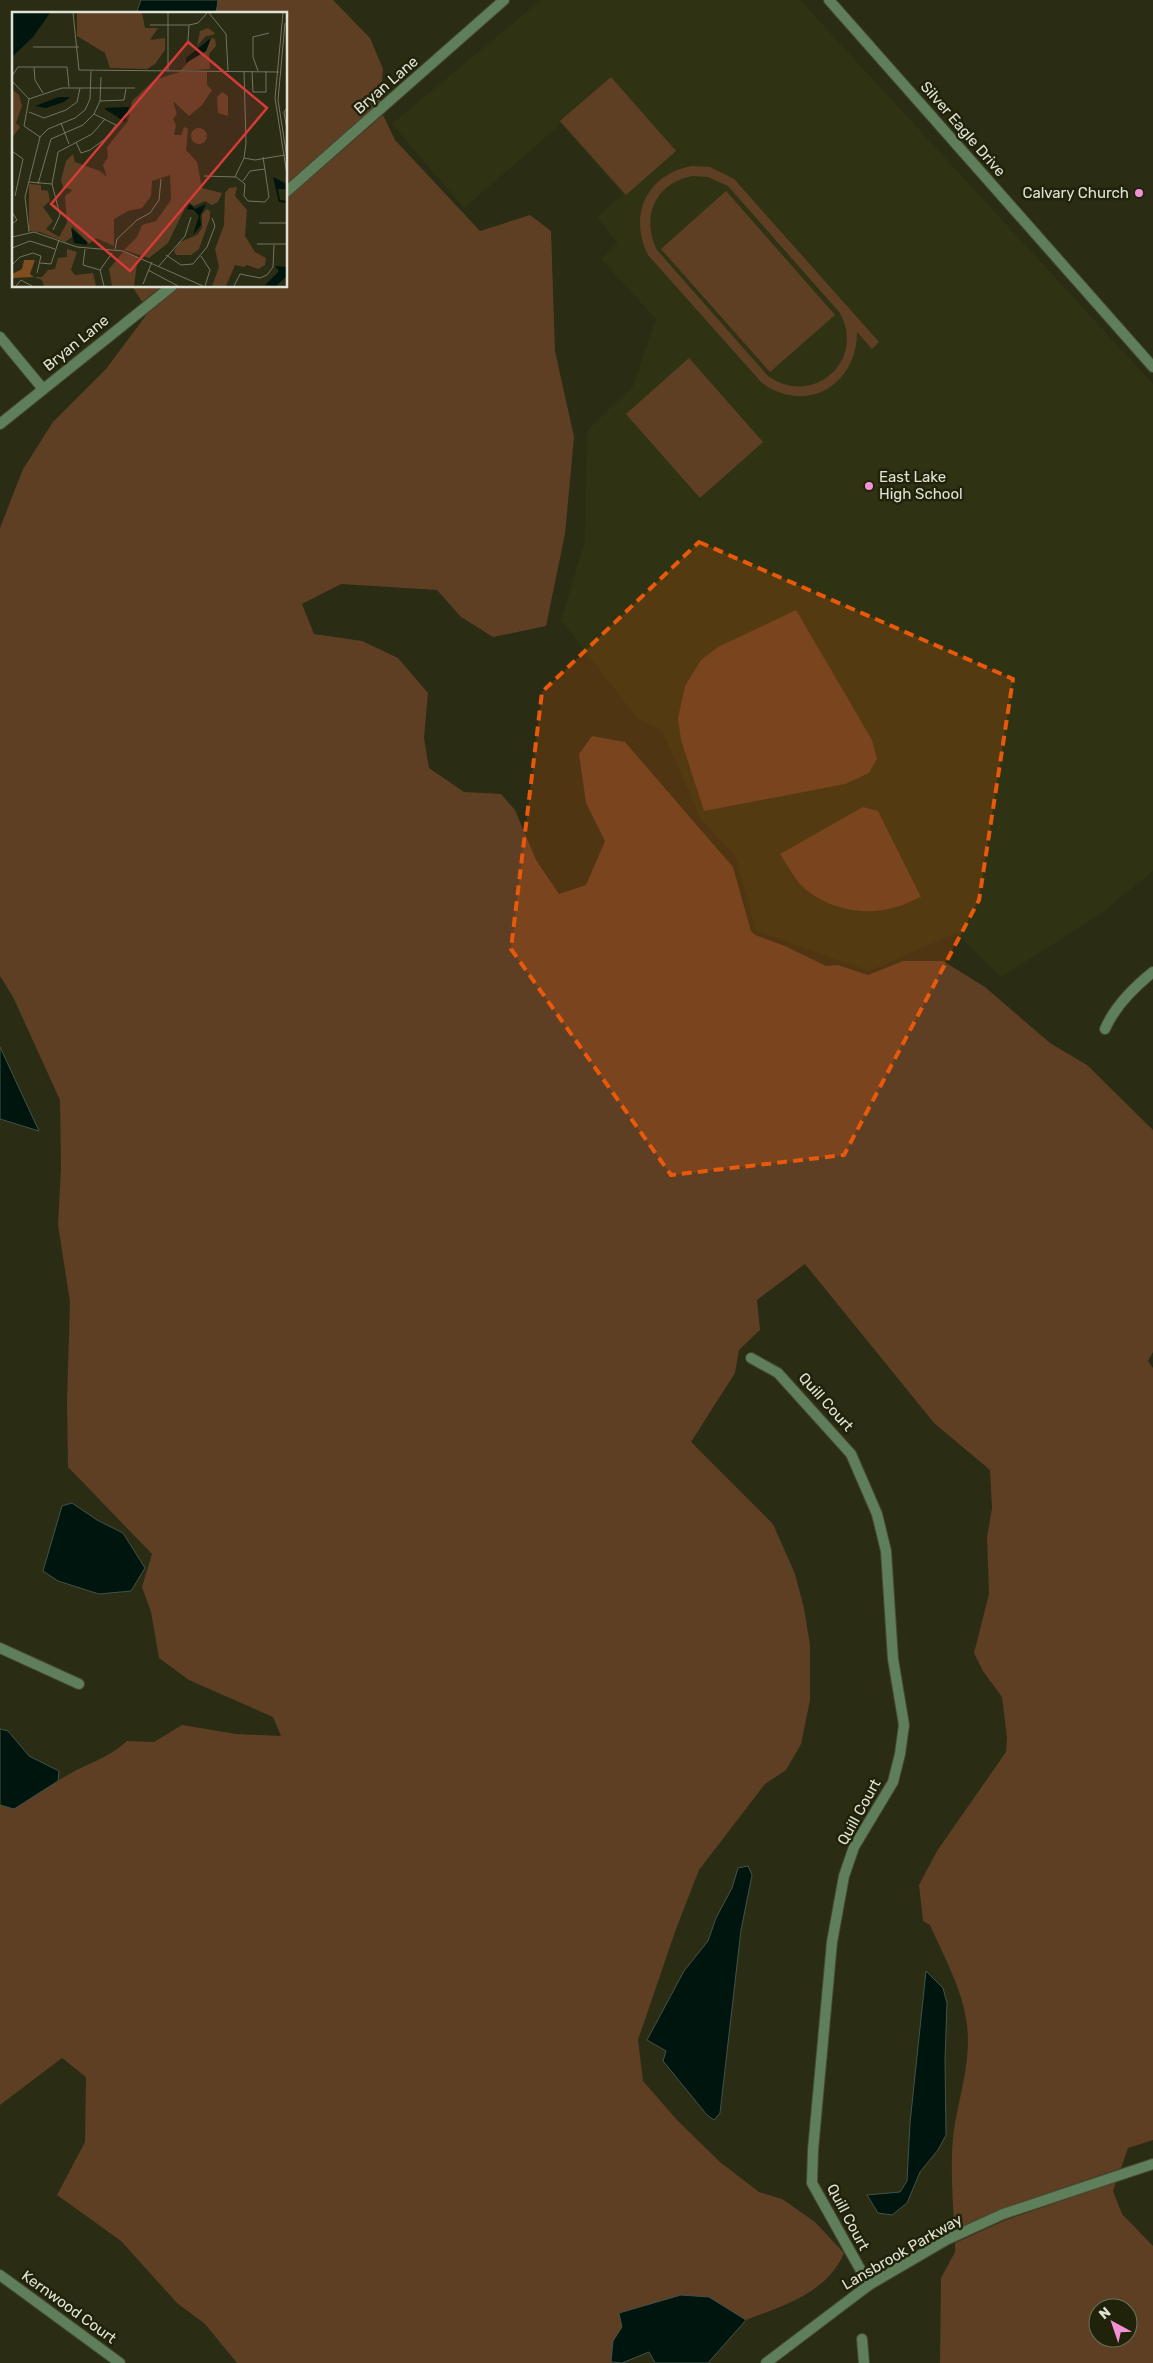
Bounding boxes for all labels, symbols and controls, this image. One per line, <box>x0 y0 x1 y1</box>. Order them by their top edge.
inset map <box>12 12 288 288</box>
street label: Bryan Lane <box>350 52 422 118</box>
street label: Silver Eagle Drive <box>917 78 1009 180</box>
place label: Calvary Church <box>1022 184 1129 202</box>
marker: Calvary Church <box>1133 187 1145 199</box>
street label: Bryan Lane <box>40 311 112 375</box>
place label: East Lake High School <box>879 468 963 503</box>
marker: East Lake High School <box>863 480 875 492</box>
street label: Quill Court <box>795 1369 857 1435</box>
street label: Quill Court <box>833 1776 885 1848</box>
street label: Quill Court <box>823 2181 873 2254</box>
street label: Lansbrook Parkway <box>839 2210 965 2294</box>
street label: Kernwood Court <box>18 2267 120 2347</box>
north arrow <box>1088 2298 1138 2348</box>
text: N <box>1096 2304 1114 2323</box>

